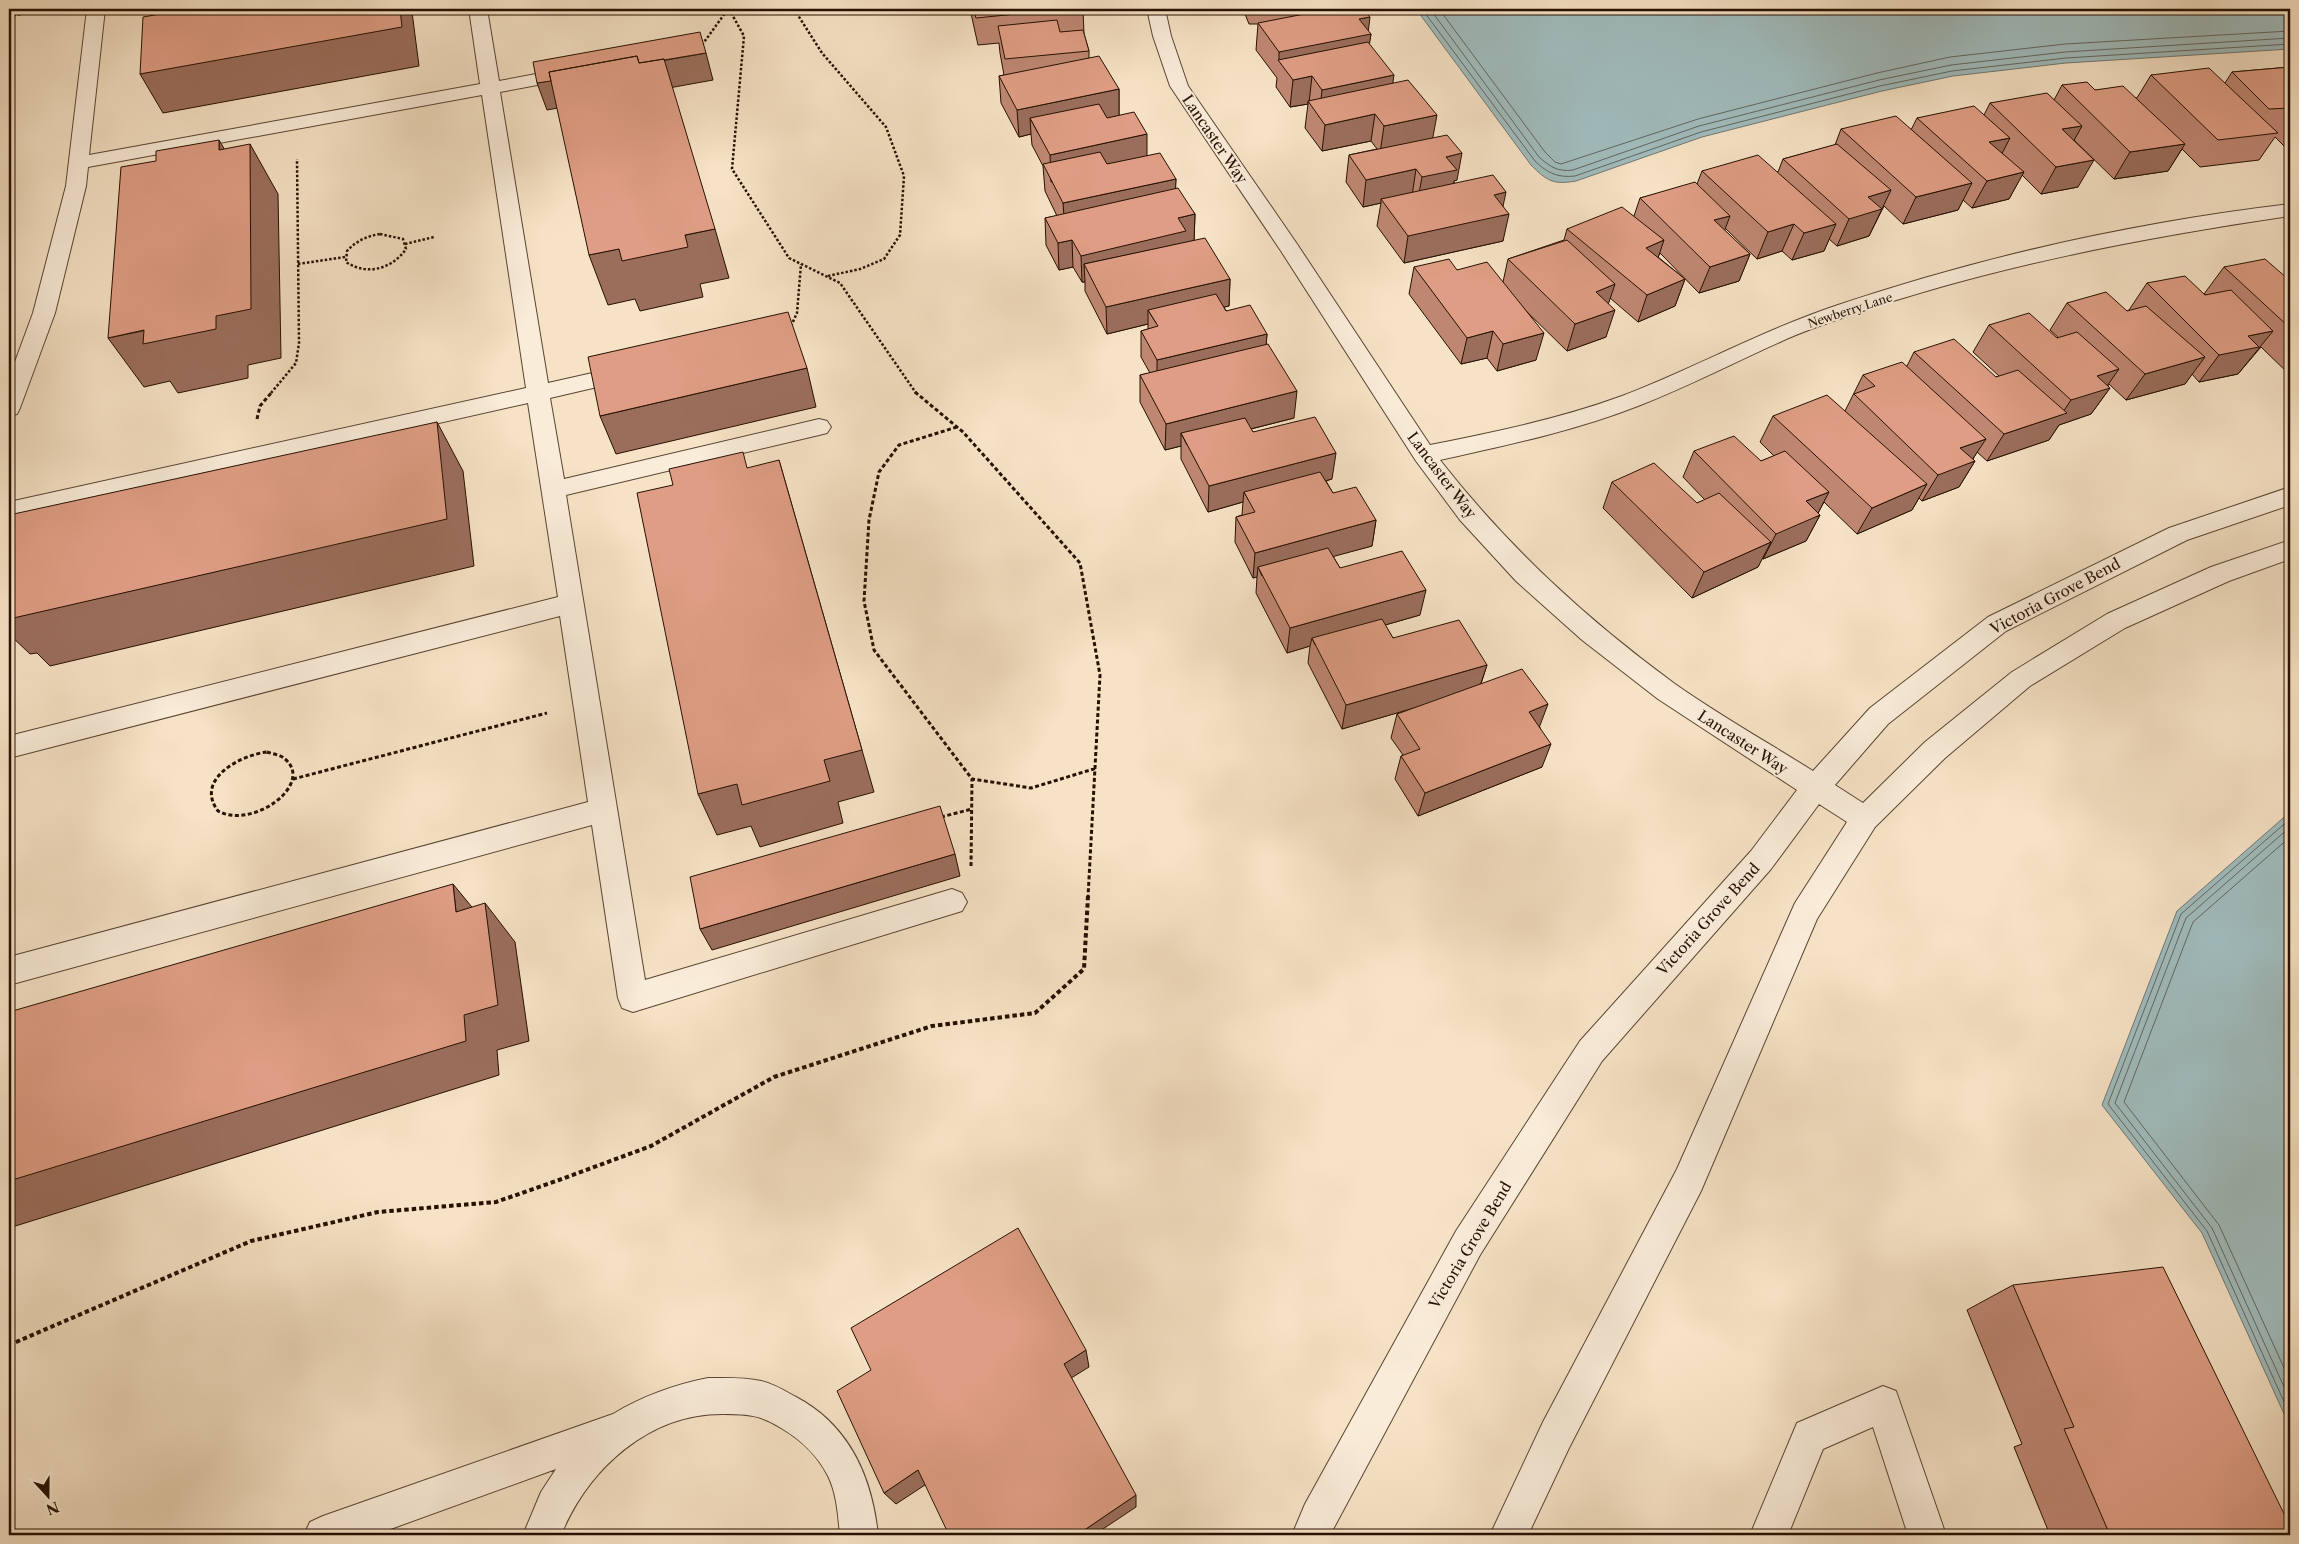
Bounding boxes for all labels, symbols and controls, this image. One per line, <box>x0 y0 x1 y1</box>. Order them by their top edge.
street label: Lancaster Way <box>1178 91 1252 188</box>
street label: Newberry Lane <box>1806 289 1894 331</box>
street label: Lancaster Way <box>1403 428 1481 523</box>
street label: Victoria Grove Bend <box>1986 554 2123 639</box>
street label: Lancaster Way <box>1694 706 1792 778</box>
street label: Victoria Grove Bend <box>1652 859 1764 980</box>
street label: Victoria Grove Bend <box>1424 1178 1515 1313</box>
north arrow <box>22 1472 72 1522</box>
text: N <box>44 1498 62 1519</box>

